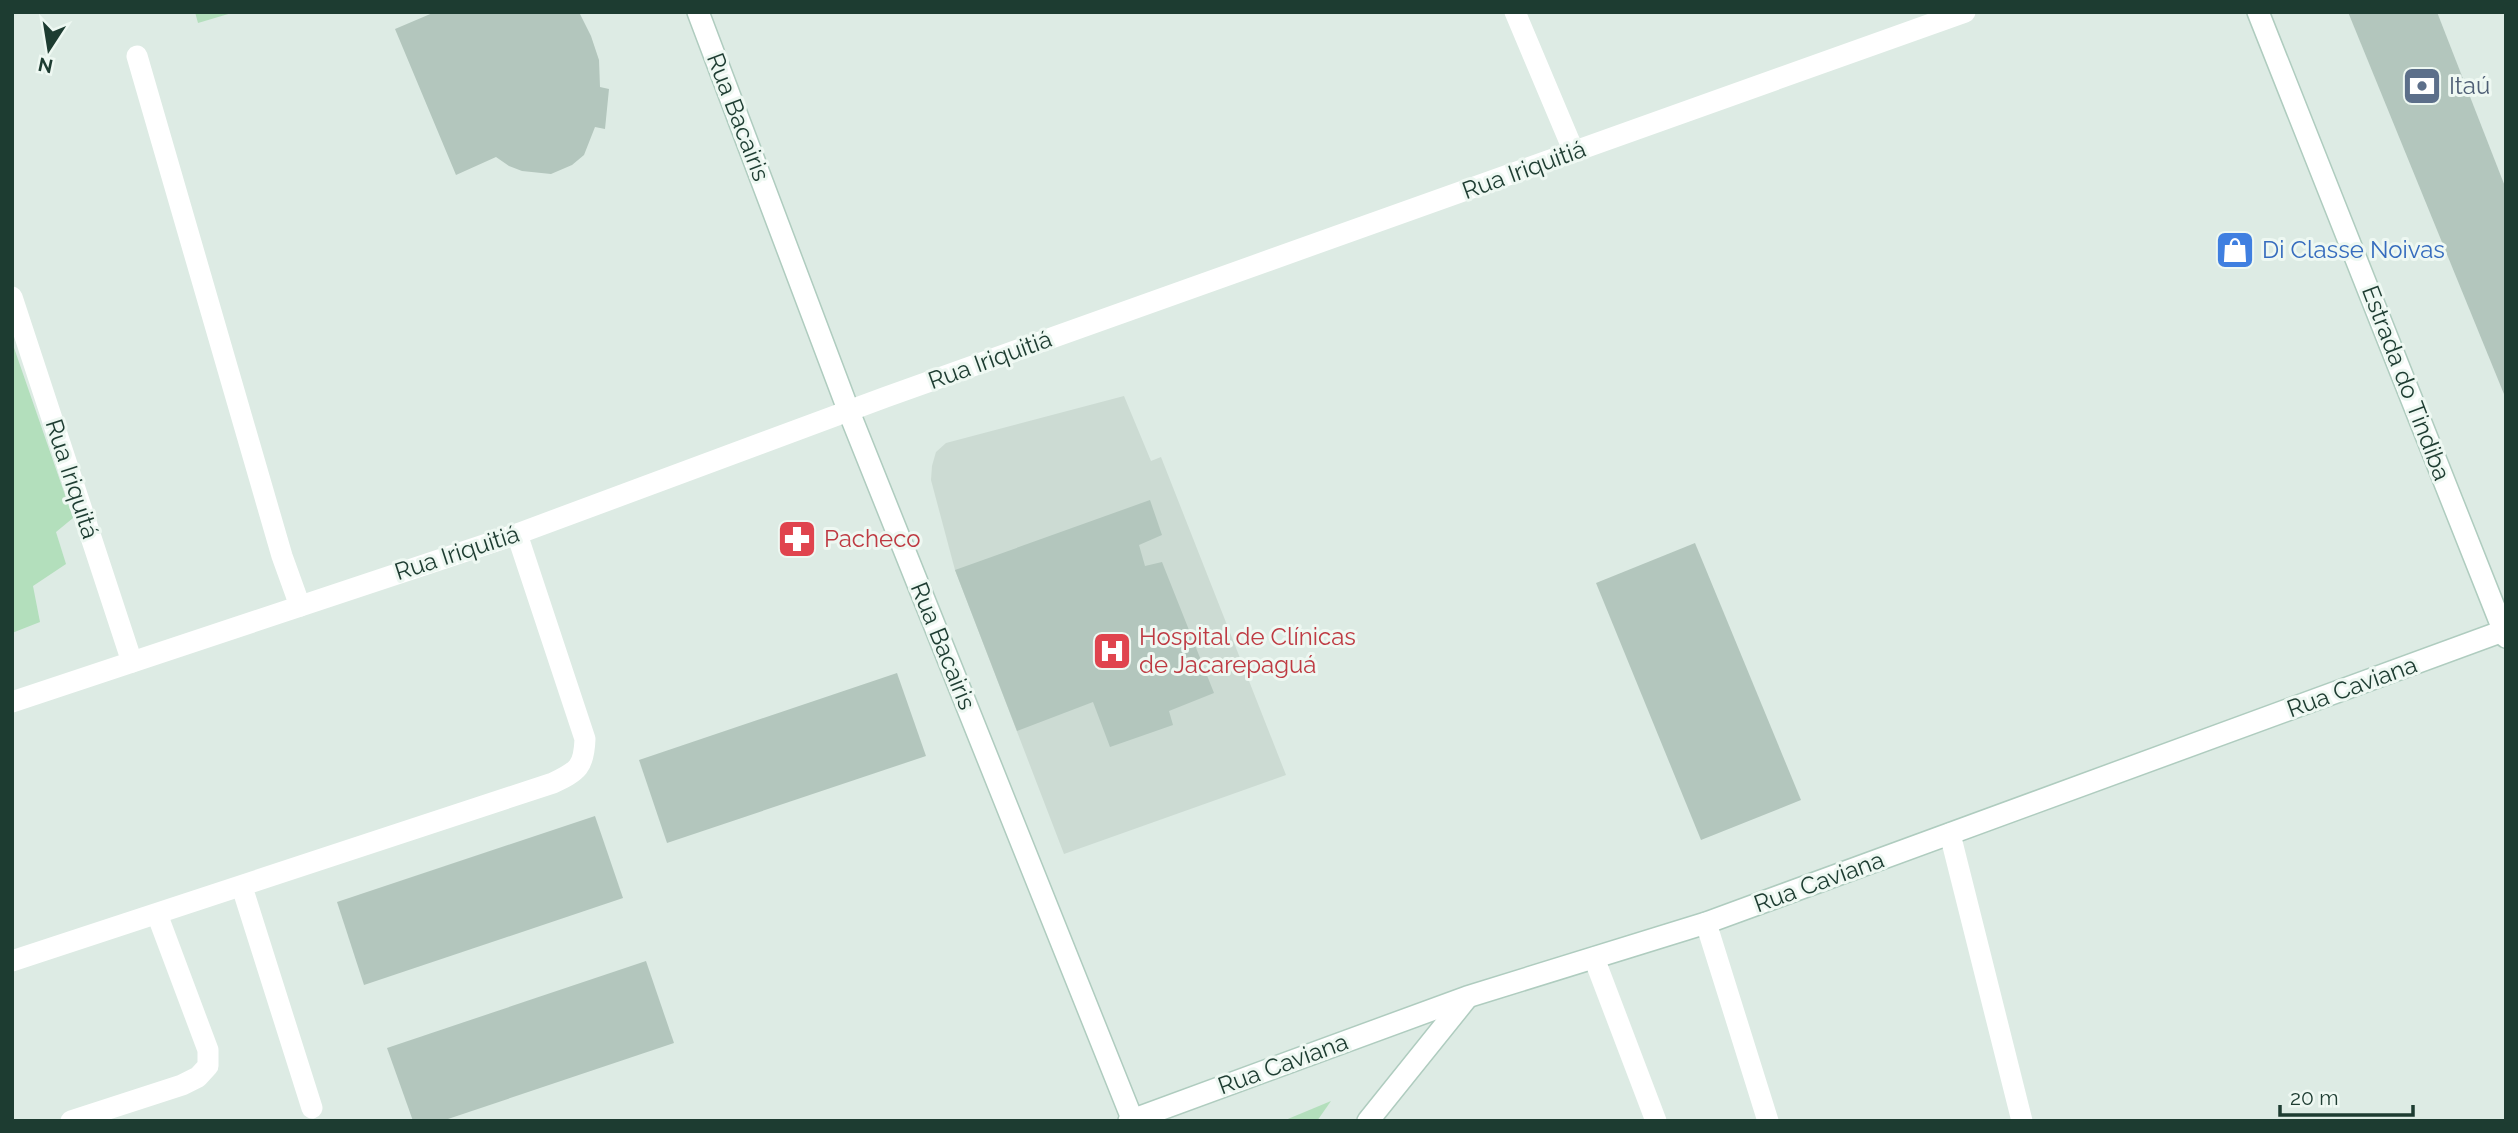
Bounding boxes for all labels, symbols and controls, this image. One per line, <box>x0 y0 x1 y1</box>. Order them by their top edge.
north arrow <box>14 14 84 84</box>
street label: Rua Bacairis <box>701 49 776 185</box>
text: N <box>36 53 55 78</box>
bank icon: Itaú <box>2401 65 2443 107</box>
place label: Itaú <box>2449 71 2490 100</box>
street label: Rua Iriquitiá <box>1458 134 1589 205</box>
shop icon: Di Classe Noivas <box>2214 229 2256 271</box>
place label: Di Classe Noivas <box>2262 235 2445 264</box>
street label: Estrada do Tindiba <box>2356 281 2457 484</box>
street label: Rua Iriquitiá <box>924 324 1055 395</box>
street label: Rua Iriquitá <box>40 415 105 542</box>
pharmacy icon: Pacheco <box>776 518 818 560</box>
street label: Rua Iriquitiá <box>391 519 523 586</box>
place label: Pacheco <box>824 524 920 553</box>
street label: Rua Bacairis <box>905 578 982 714</box>
place label: Hospital de Clínicas de Jacarepaguá <box>1139 622 1356 679</box>
hospital icon: Hospital de Clínicas de Jacarepaguá <box>1091 630 1133 672</box>
street label: Rua Caviana <box>2283 650 2421 723</box>
street label: Rua Caviana <box>1750 845 1888 918</box>
street label: Rua Caviana <box>1214 1027 1352 1100</box>
scale bar <box>2280 1074 2413 1118</box>
text: 20 m <box>2290 1085 2338 1110</box>

